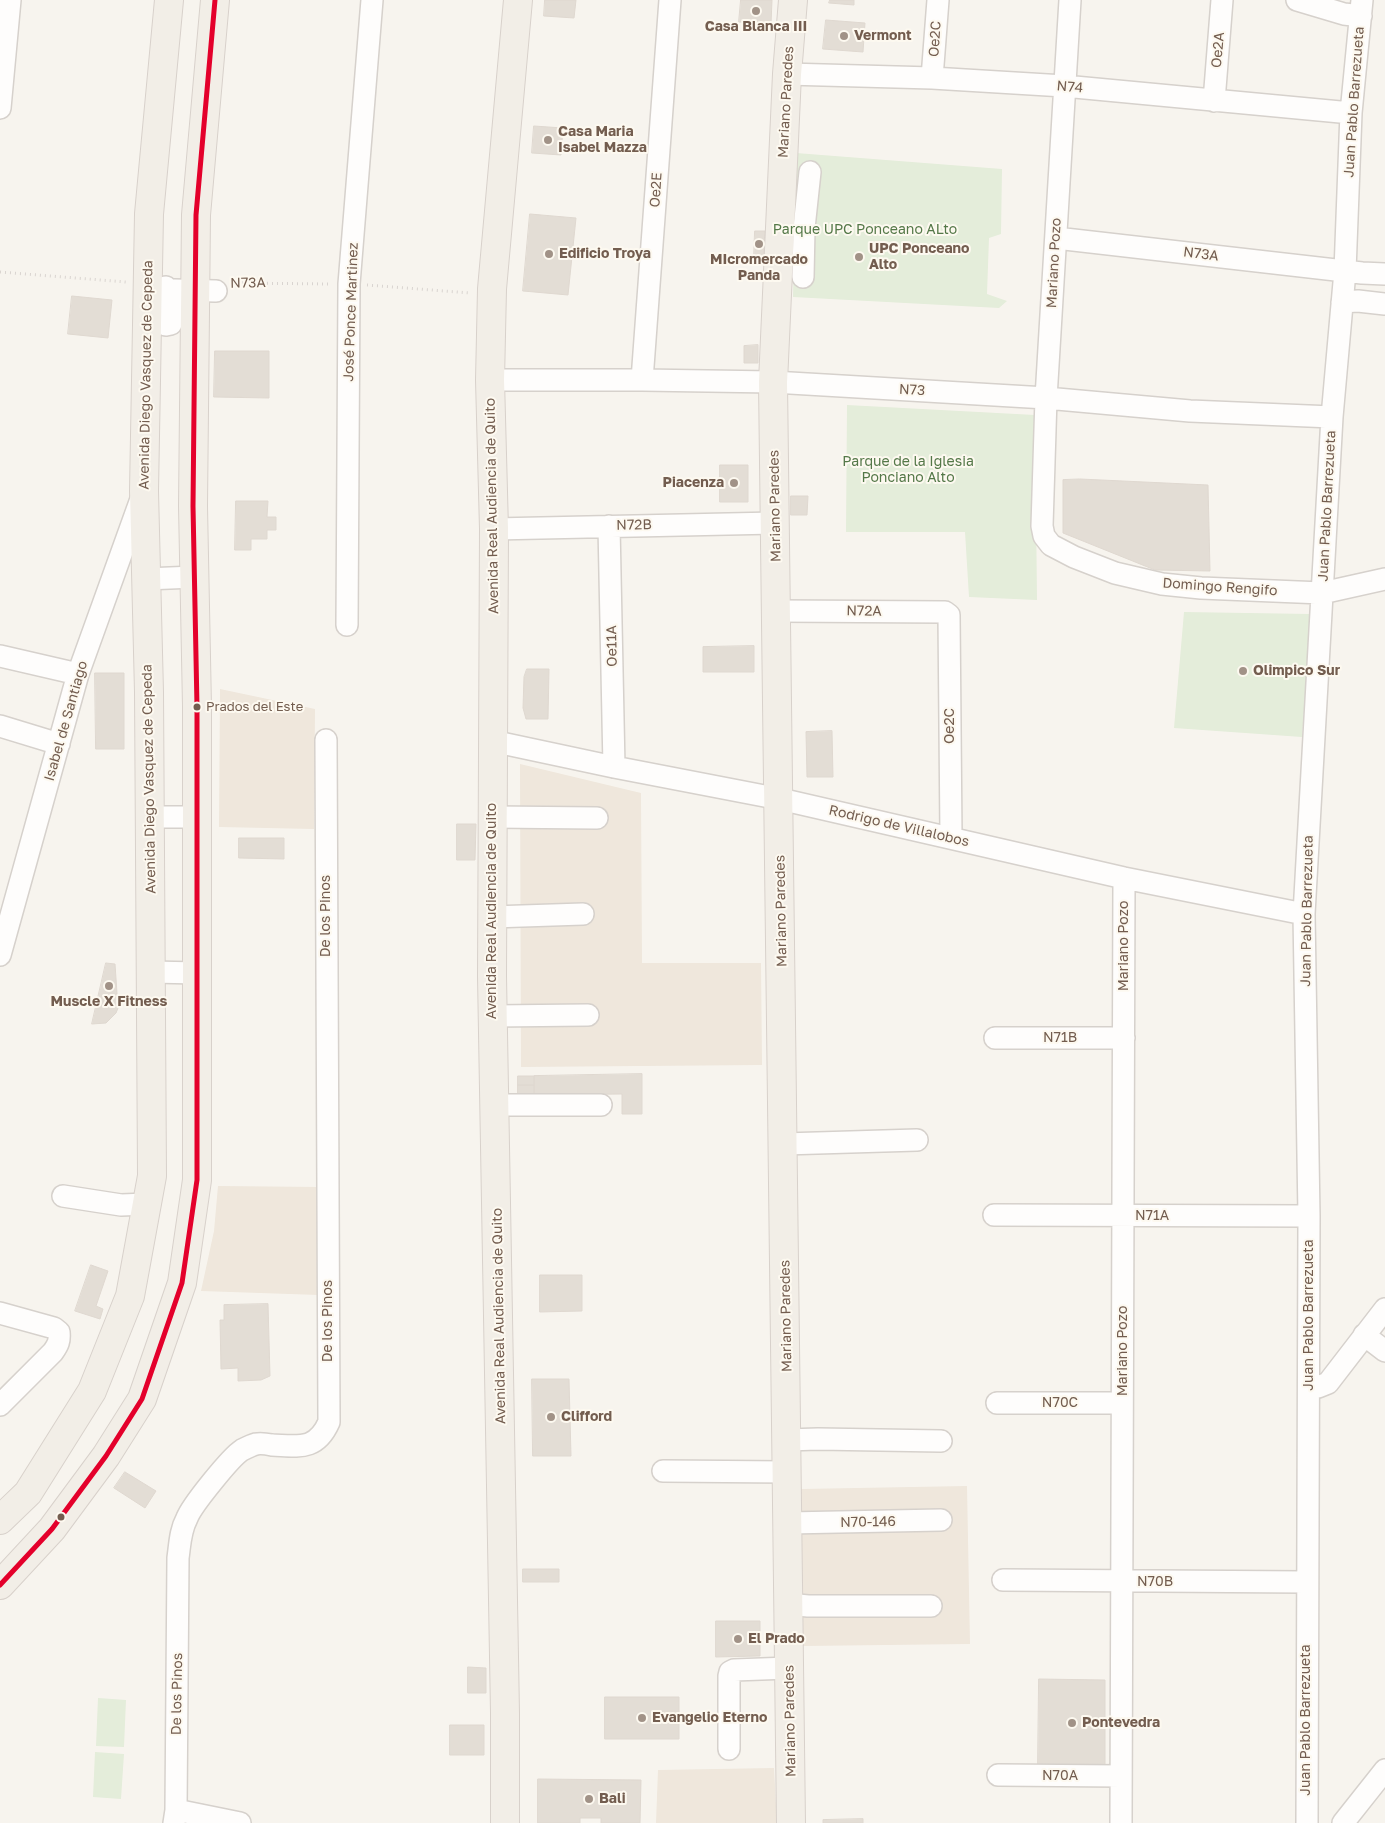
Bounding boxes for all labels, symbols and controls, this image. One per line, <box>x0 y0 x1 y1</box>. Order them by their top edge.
marker: Casa Blanca III <box>750 5 762 17</box>
place label: Casa Blanca III <box>705 19 807 35</box>
street label: Oe2C <box>925 20 945 58</box>
street label: Juan Pablo Barrezueta <box>1340 26 1368 178</box>
place label: Vermont <box>854 28 912 44</box>
marker: Vermont <box>838 30 850 42</box>
street label: Oe2A <box>1208 31 1228 69</box>
street label: Mariano Paredes <box>775 46 797 158</box>
street label: N74 <box>1056 77 1084 97</box>
place label: Casa Maria Isabel Mazza <box>558 124 647 156</box>
marker: Casa Maria Isabel Mazza <box>542 134 554 146</box>
street label: Oe2E <box>646 172 666 208</box>
street label: Mariano Pozo <box>1043 217 1065 309</box>
park label: Parque UPC Ponceano ALto <box>773 222 957 238</box>
marker: MIcromercado Panda <box>753 238 765 250</box>
place label: UPC Ponceano Alto <box>869 241 969 274</box>
street label: José Ponce Martinez <box>340 242 362 382</box>
street label: N73A <box>1182 243 1220 265</box>
place label: Edificio Troya <box>559 246 651 262</box>
marker: Edificio Troya <box>543 248 555 260</box>
marker: UPC Ponceano Alto <box>853 251 865 263</box>
place label: MIcromercado Panda <box>710 252 808 284</box>
street label: Avenida Diego Vasquez de Cepeda <box>136 260 156 490</box>
street label: N73A <box>230 274 266 292</box>
street label: N73 <box>898 381 926 399</box>
street label: Avenida Real Audiencia de Quito <box>482 398 502 614</box>
street label: Juan Pablo Barrezueta <box>1315 430 1339 582</box>
street label: Mariano Paredes <box>766 450 784 562</box>
park label: Parque de la Iglesia Ponciano Alto <box>842 454 974 487</box>
place label: Piacenza <box>663 475 724 491</box>
marker: Piacenza <box>728 477 740 489</box>
street label: N72B <box>616 516 652 534</box>
street label: Domingo Rengifo <box>1162 575 1278 599</box>
street label: N72A <box>846 602 882 620</box>
street label: Oe11A <box>603 625 621 667</box>
street label: Isabel de Santiago <box>41 659 91 783</box>
place label: Olimpico Sur <box>1253 663 1340 679</box>
street label: Avenida Diego Vasquez de Cepeda <box>139 664 159 894</box>
marker: Olimpico Sur <box>1237 665 1249 677</box>
place label: Prados del Este <box>206 699 303 715</box>
marker: Prados del Este <box>192 702 202 712</box>
street label: Oe2C <box>942 708 958 744</box>
street label: Rodrigo de Villalobos <box>827 802 971 850</box>
street label: Avenida Real Audiencia de Quito <box>484 803 500 1019</box>
street label: Juan Pablo Barrezueta <box>1297 835 1317 987</box>
street label: Mariano Paredes <box>772 855 790 967</box>
street label: De los Pinos <box>318 875 334 957</box>
street label: Mariano Pozo <box>1116 901 1132 991</box>
marker: Muscle X Fitness <box>103 980 115 992</box>
place label: Muscle X Fitness <box>51 994 167 1010</box>
street label: N71B <box>1043 1030 1077 1046</box>
street label: Avenida Real Audiencia de Quito <box>489 1208 509 1424</box>
street label: N71A <box>1135 1208 1169 1224</box>
street label: Juan Pablo Barrezueta <box>1301 1239 1317 1391</box>
street label: Mariano Paredes <box>777 1260 795 1372</box>
street label: De los Pinos <box>320 1280 336 1362</box>
street label: Mariano Pozo <box>1115 1306 1131 1396</box>
street label: N70C <box>1042 1395 1078 1411</box>
place label: Clifford <box>561 1409 612 1425</box>
marker: Clifford <box>545 1411 557 1423</box>
unlabelled marker <box>56 1512 66 1522</box>
street label: N70-146 <box>840 1513 896 1531</box>
street label: N70B <box>1137 1574 1173 1590</box>
place label: El Prado <box>748 1631 805 1647</box>
marker: El Prado <box>732 1633 744 1645</box>
street label: Juan Pablo Barrezueta <box>1298 1644 1314 1796</box>
street label: De los Pinos <box>168 1653 186 1735</box>
street label: Mariano Paredes <box>781 1665 799 1777</box>
place label: Evangelio Eterno <box>652 1710 767 1726</box>
marker: Evangelio Eterno <box>636 1712 648 1724</box>
place label: Pontevedra <box>1082 1715 1160 1731</box>
marker: Pontevedra <box>1066 1717 1078 1729</box>
street label: N70A <box>1042 1768 1078 1784</box>
place label: Bali <box>599 1791 626 1807</box>
marker: Bali <box>583 1793 595 1805</box>

